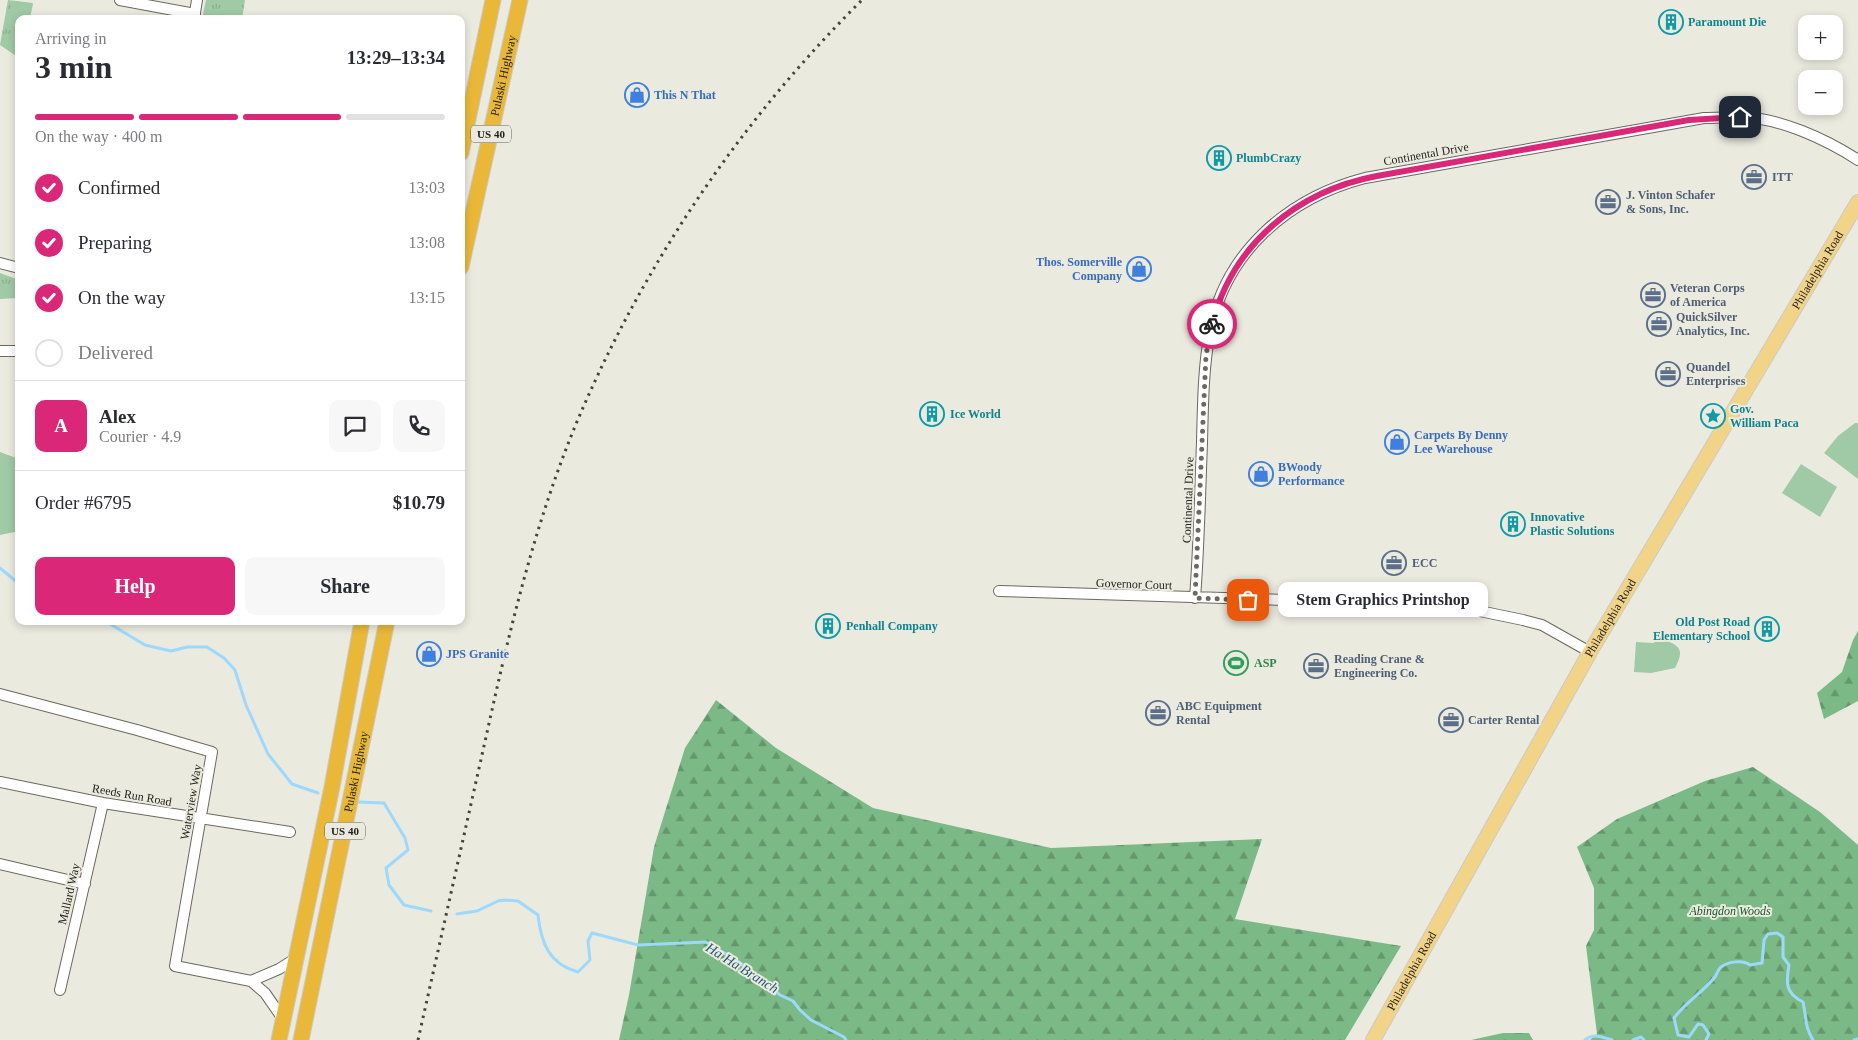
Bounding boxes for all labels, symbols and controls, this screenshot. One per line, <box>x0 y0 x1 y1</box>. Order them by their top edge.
building icon: Paramount Die <box>1658 9 1684 35</box>
place label: Paramount Die <box>1688 15 1767 29</box>
map controls <box>1798 15 1843 115</box>
button: + <box>1798 15 1843 60</box>
text: Arriving in <box>35 30 107 47</box>
street label: Pulaski Highway <box>488 34 519 117</box>
text: 13:29–13:34 <box>347 47 445 68</box>
text: 3 min <box>35 49 112 85</box>
button: − <box>1798 70 1843 115</box>
shop icon: This N That <box>624 82 650 108</box>
place label: This N That <box>654 88 716 102</box>
pin <box>1719 96 1761 138</box>
icon: home <box>1726 103 1754 131</box>
road number: US 40 <box>471 126 511 142</box>
text: On the way · 400 m <box>35 128 163 145</box>
street label: Continental Drive <box>1382 140 1470 168</box>
building icon: PlumbCrazy <box>1206 145 1232 171</box>
place label: PlumbCrazy <box>1236 151 1301 165</box>
office icon: ITT <box>1741 164 1767 190</box>
place label: ITT <box>1772 170 1793 184</box>
icon: check <box>35 174 63 202</box>
text: Confirmed <box>78 177 160 198</box>
text: 13:03 <box>409 179 445 196</box>
place label: J. Vinton Schafer & Sons, Inc. <box>1626 188 1716 216</box>
office icon: J. Vinton Schafer & Sons, Inc. <box>1595 189 1621 215</box>
icon: check <box>35 229 63 257</box>
street label: Philadelphia Road <box>1789 229 1846 312</box>
text: Preparing <box>78 232 152 253</box>
text: 13:08 <box>409 234 445 251</box>
place label: Thos. Somerville Company <box>1036 255 1123 283</box>
shop icon: Thos. Somerville Company <box>1126 256 1152 282</box>
place label: Veteran Corps of America <box>1670 281 1745 309</box>
office icon: Veteran Corps of America <box>1640 282 1666 308</box>
icon: check <box>35 284 63 312</box>
text: On the way <box>78 287 166 308</box>
text: 13:15 <box>409 289 445 306</box>
courier <box>1187 299 1237 349</box>
icon: bike <box>1198 310 1226 338</box>
place label: QuickSilver Analytics, Inc. <box>1676 310 1750 338</box>
office icon: QuickSilver Analytics, Inc. <box>1646 311 1672 337</box>
text: Delivered <box>78 342 153 363</box>
place label: Quandel Enterprises <box>1686 360 1746 388</box>
office icon: Quandel Enterprises <box>1655 361 1681 387</box>
button: chat <box>329 400 381 452</box>
button: phone <box>393 400 445 452</box>
building icon: Ice World <box>919 401 945 427</box>
place label: Gov. William Paca <box>1730 402 1799 430</box>
place icon: Gov. William Paca <box>1700 403 1726 429</box>
text: Alex <box>99 406 136 427</box>
place label: Ice World <box>950 407 1001 421</box>
text: A <box>54 415 68 436</box>
text: Courier · 4.9 <box>99 428 181 445</box>
place label: Carpets By Denny Lee Warehouse <box>1414 428 1508 456</box>
shop icon: Carpets By Denny Lee Warehouse <box>1384 429 1410 455</box>
street label: Continental Drive <box>1179 457 1197 543</box>
place label: BWoody Performance <box>1278 460 1345 488</box>
shop icon: BWoody Performance <box>1248 461 1274 487</box>
text: Order #6795 <box>35 492 132 513</box>
text: $10.79 <box>393 492 445 513</box>
place label: Innovative Plastic Solutions <box>1530 510 1615 538</box>
building icon: Innovative Plastic Solutions <box>1500 511 1526 537</box>
office icon: ECC <box>1381 550 1407 576</box>
place label: ECC <box>1412 556 1437 570</box>
button: Help <box>35 557 235 615</box>
button: Share <box>245 557 445 615</box>
street label: Governor Court <box>1096 576 1173 592</box>
street label: Philadelphia Road <box>1582 577 1639 660</box>
pin <box>1227 579 1269 621</box>
callout: Stem Graphics Printshop <box>1278 582 1488 618</box>
icon: bag <box>1234 586 1262 614</box>
text: Stem Graphics Printshop <box>1296 591 1470 608</box>
building icon: Penhall Company <box>815 613 841 639</box>
place label: Old Post Road Elementary School <box>1653 615 1751 643</box>
building icon: Old Post Road Elementary School <box>1754 616 1780 642</box>
place label: Penhall Company <box>846 619 938 633</box>
shop icon: JPS Granite <box>416 641 442 667</box>
place label: JPS Granite <box>446 647 510 661</box>
sports icon: ASP <box>1223 650 1249 676</box>
place label: Reading Crane & Engineering Co. <box>1334 652 1425 680</box>
office icon: Reading Crane & Engineering Co. <box>1303 653 1329 679</box>
place label: ASP <box>1254 656 1277 670</box>
place label: ABC Equipment Rental <box>1176 699 1262 727</box>
office icon: ABC Equipment Rental <box>1145 700 1171 726</box>
office icon: Carter Rental <box>1438 707 1464 733</box>
place label: Carter Rental <box>1468 713 1540 727</box>
street label: Pulaski Highway <box>341 730 371 813</box>
street label: Waterview Way <box>177 763 205 841</box>
street label: Reeds Run Road <box>91 781 173 809</box>
road number: US 40 <box>325 822 365 839</box>
street label: Mallard Way <box>55 862 83 926</box>
park label: Abingdon Woods <box>1688 904 1771 918</box>
street label: Philadelphia Road <box>1384 929 1439 1013</box>
water label: Ha Ha Branch <box>702 939 781 996</box>

